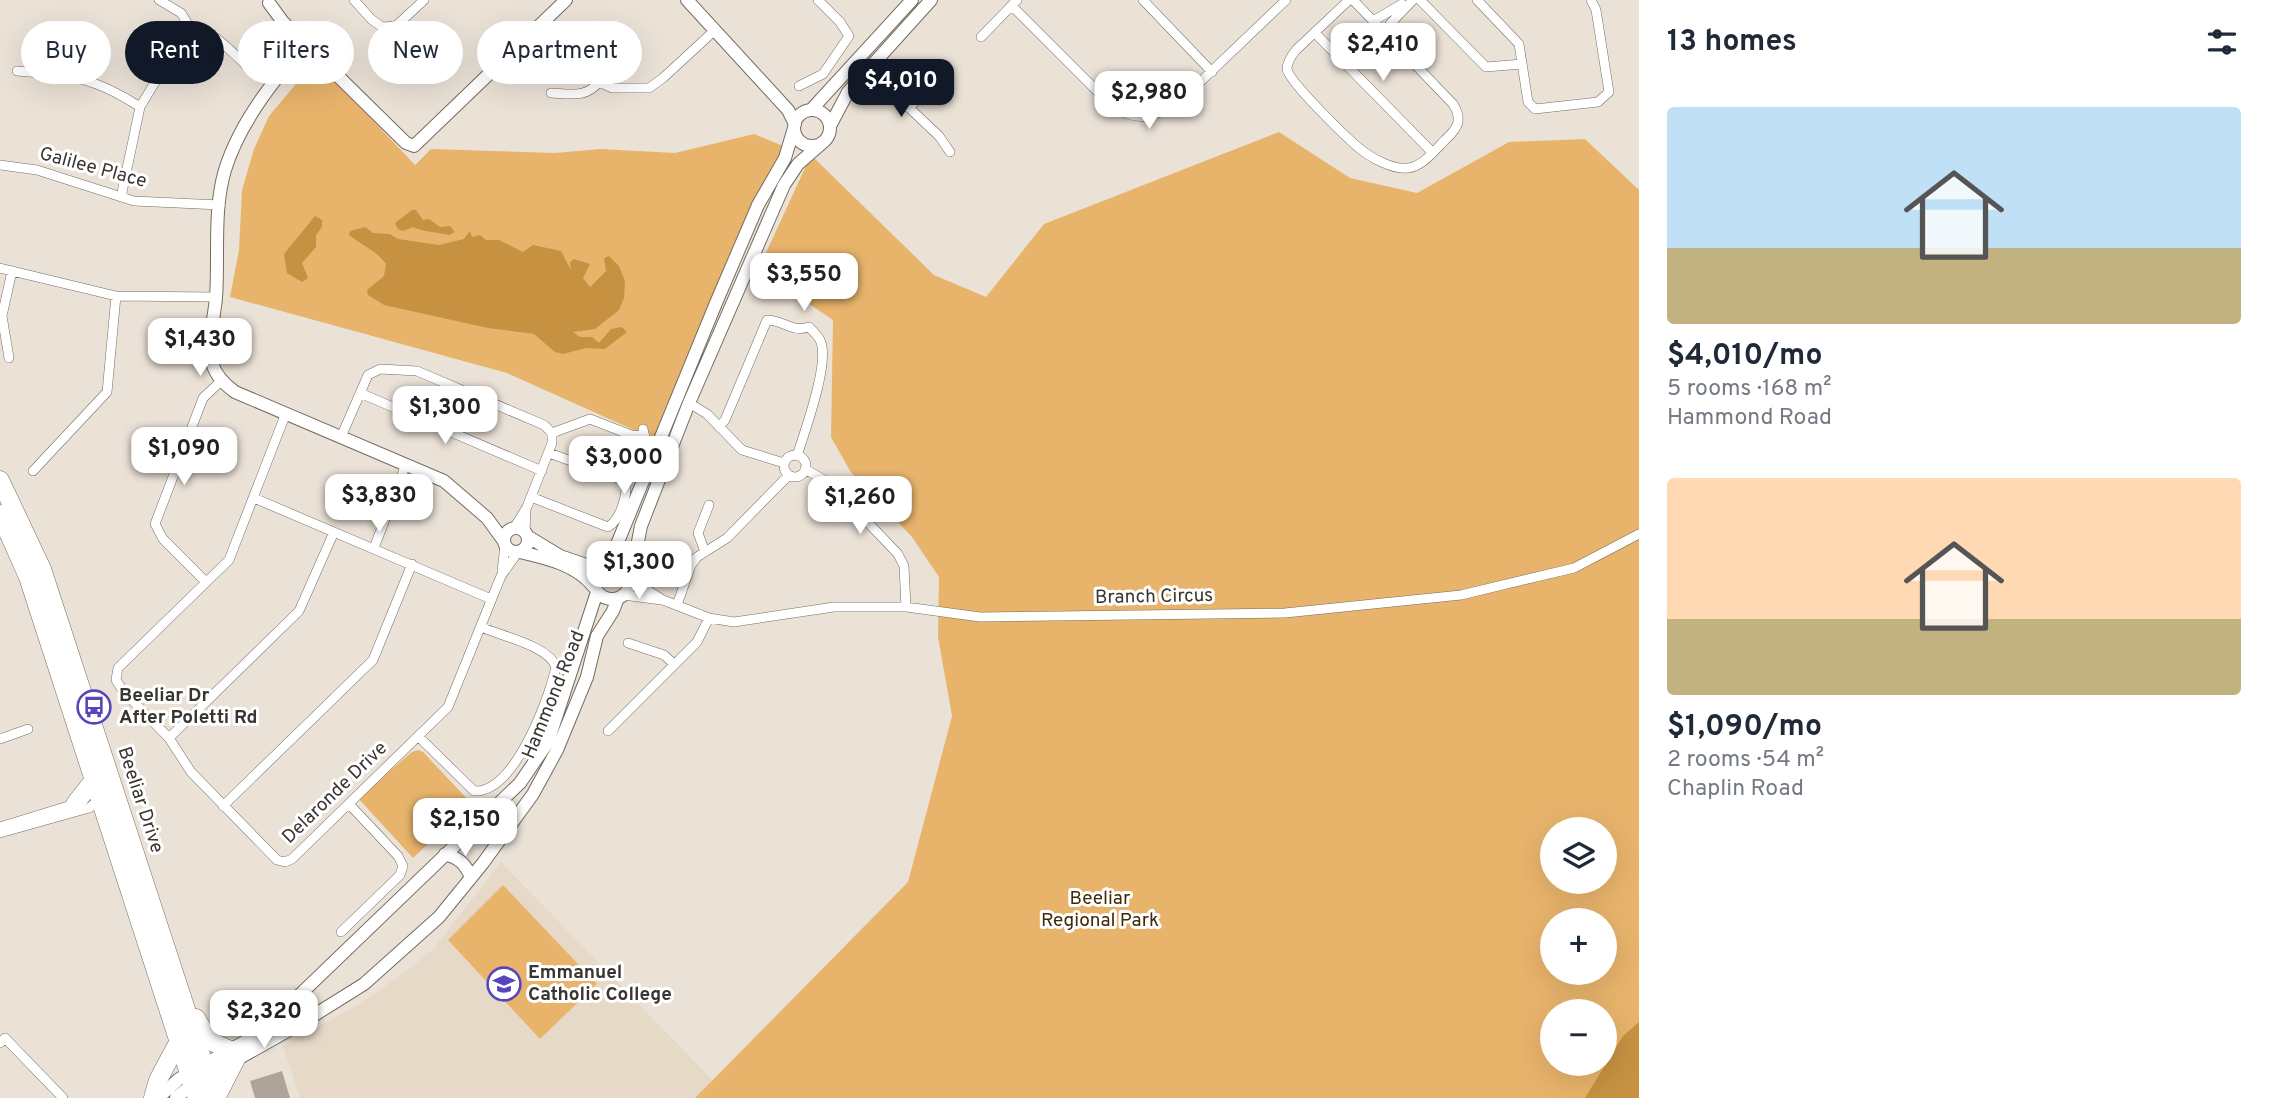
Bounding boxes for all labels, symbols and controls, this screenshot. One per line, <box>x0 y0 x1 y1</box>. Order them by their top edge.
chip: Buy <box>21 21 111 84</box>
chip: Rent <box>125 21 224 84</box>
chip: Filters <box>238 21 354 84</box>
chip: New <box>368 21 463 84</box>
chip: Apartment <box>477 21 642 84</box>
icon: filters <box>2203 23 2241 61</box>
pin: $2,410 <box>1326 24 1440 83</box>
text: 13 homes <box>1667 24 1797 61</box>
text: $2,410 <box>1347 31 1419 60</box>
pin: $4,010 <box>844 60 958 119</box>
text: $4,010 <box>864 67 938 96</box>
pin: $2,980 <box>1092 72 1206 131</box>
text: $2,980 <box>1110 79 1188 108</box>
street label: Galilee Place <box>37 142 149 194</box>
icon: home <box>1891 152 2017 278</box>
pin: $3,550 <box>747 254 861 313</box>
text: $3,550 <box>766 261 842 290</box>
pin: $1,430 <box>143 318 257 378</box>
text: $1,430 <box>164 326 236 355</box>
text: $4,010/mo <box>1667 338 1822 375</box>
text: 5 rooms · 168 m² <box>1667 375 1832 404</box>
pin: $1,300 <box>388 386 502 446</box>
text: $1,300 <box>409 394 481 423</box>
text: Hammond Road <box>1667 404 1832 433</box>
pin: $1,090 <box>127 428 241 487</box>
text: $1,090 <box>147 435 221 464</box>
pin: $3,000 <box>567 436 681 496</box>
text: $3,000 <box>585 444 663 473</box>
pin: $3,830 <box>322 475 436 534</box>
pin: $1,260 <box>803 476 917 536</box>
text: $3,830 <box>341 482 417 511</box>
text: $1,260 <box>824 484 896 513</box>
icon: home <box>1891 523 2017 649</box>
pin: $1,300 <box>582 542 696 601</box>
text: $1,300 <box>603 549 675 578</box>
street label: Branch Circus <box>1095 584 1213 610</box>
street label: Hammond Road <box>517 627 591 763</box>
place label: Beeliar Dr After Poletti Rd <box>119 684 257 730</box>
bus stop icon: Beeliar Dr After Poletti Rd <box>75 688 113 726</box>
text: $1,090/mo <box>1667 709 1822 746</box>
street label: Delaronde Drive <box>277 737 393 849</box>
street label: Beeliar Drive <box>112 744 168 856</box>
text: 2 rooms · 54 m² <box>1667 746 1824 775</box>
text: Chaplin Road <box>1667 775 1804 804</box>
pin: $2,150 <box>408 798 522 858</box>
text: $2,150 <box>429 806 501 835</box>
map controls <box>1540 817 1617 1076</box>
button: layers <box>1540 817 1617 894</box>
park label: Beeliar Regional Park <box>1041 887 1159 933</box>
button: + <box>1540 908 1617 985</box>
place label: Emmanuel Catholic College <box>528 961 672 1007</box>
school or university icon: Emmanuel Catholic College <box>485 965 523 1003</box>
pin: $2,320 <box>207 990 321 1050</box>
text: $2,320 <box>226 998 302 1027</box>
button: − <box>1540 999 1617 1076</box>

